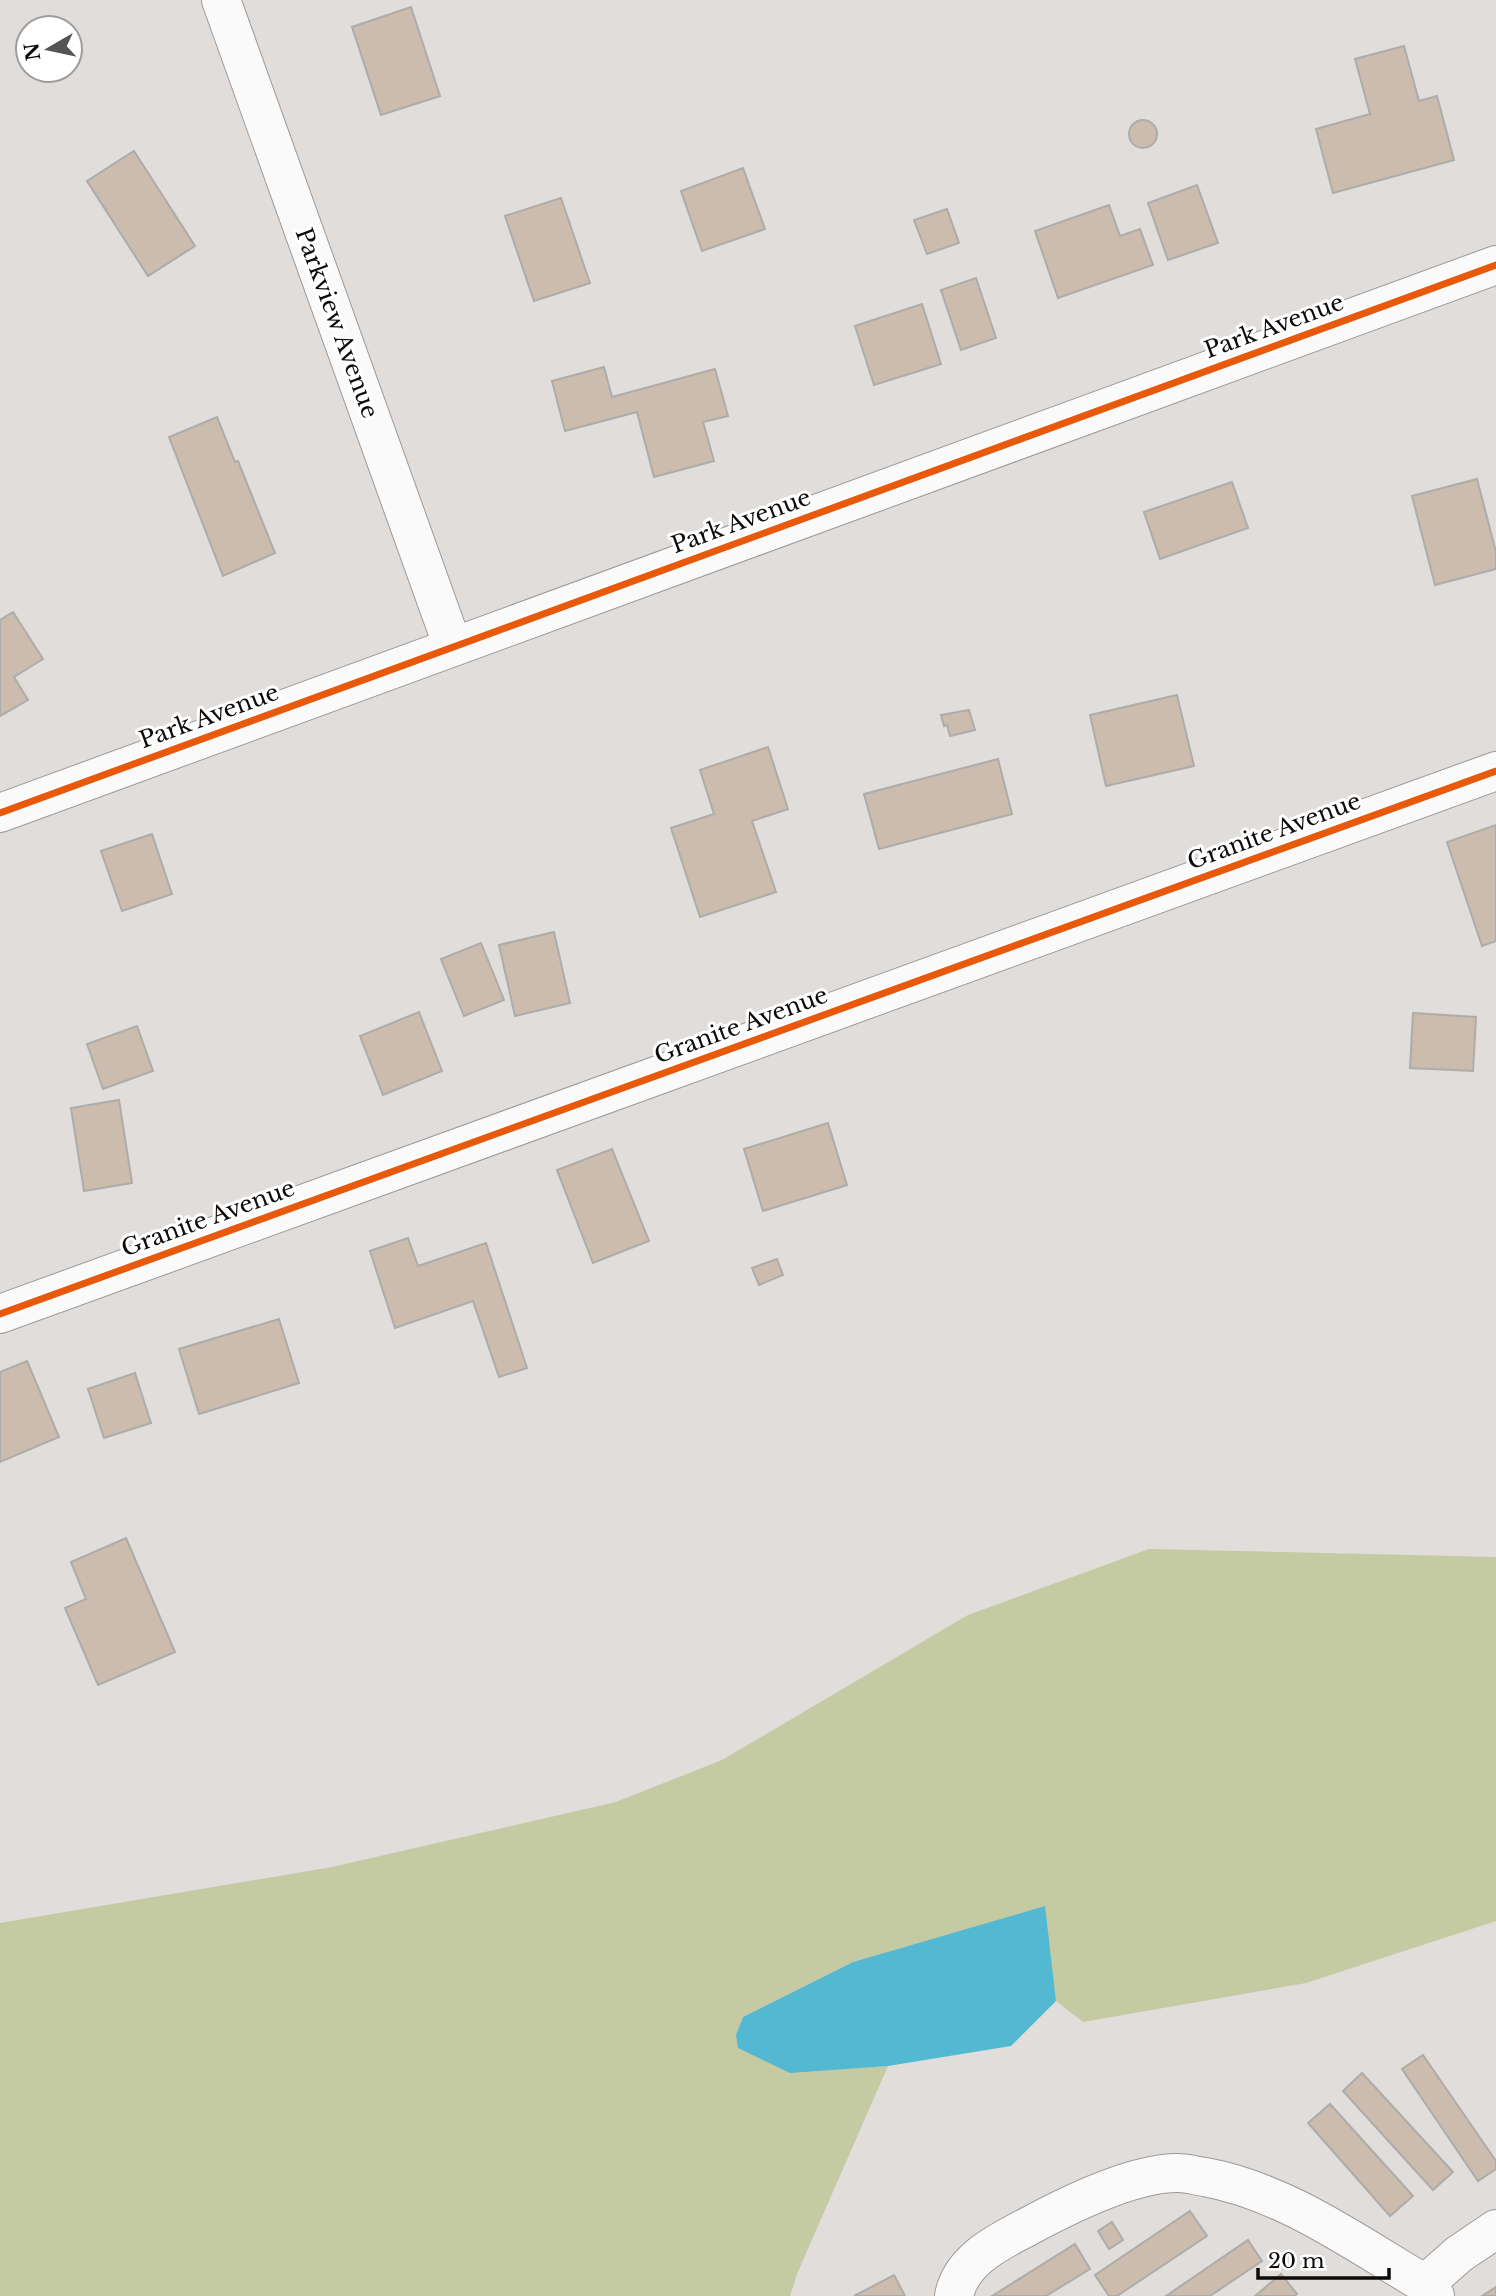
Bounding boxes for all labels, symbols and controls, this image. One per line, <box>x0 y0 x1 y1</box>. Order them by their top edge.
north arrow <box>14 14 84 84</box>
text: N <box>20 41 45 62</box>
street label: Parkview Avenue <box>290 224 384 422</box>
street label: Park Avenue <box>1200 288 1348 364</box>
street label: Park Avenue <box>667 483 815 559</box>
street label: Park Avenue <box>135 678 283 754</box>
street label: Granite Avenue <box>1183 787 1365 875</box>
street label: Granite Avenue <box>650 981 832 1069</box>
street label: Granite Avenue <box>117 1174 299 1262</box>
scale bar <box>1258 2236 1389 2280</box>
text: 20 m <box>1268 2248 1325 2274</box>

